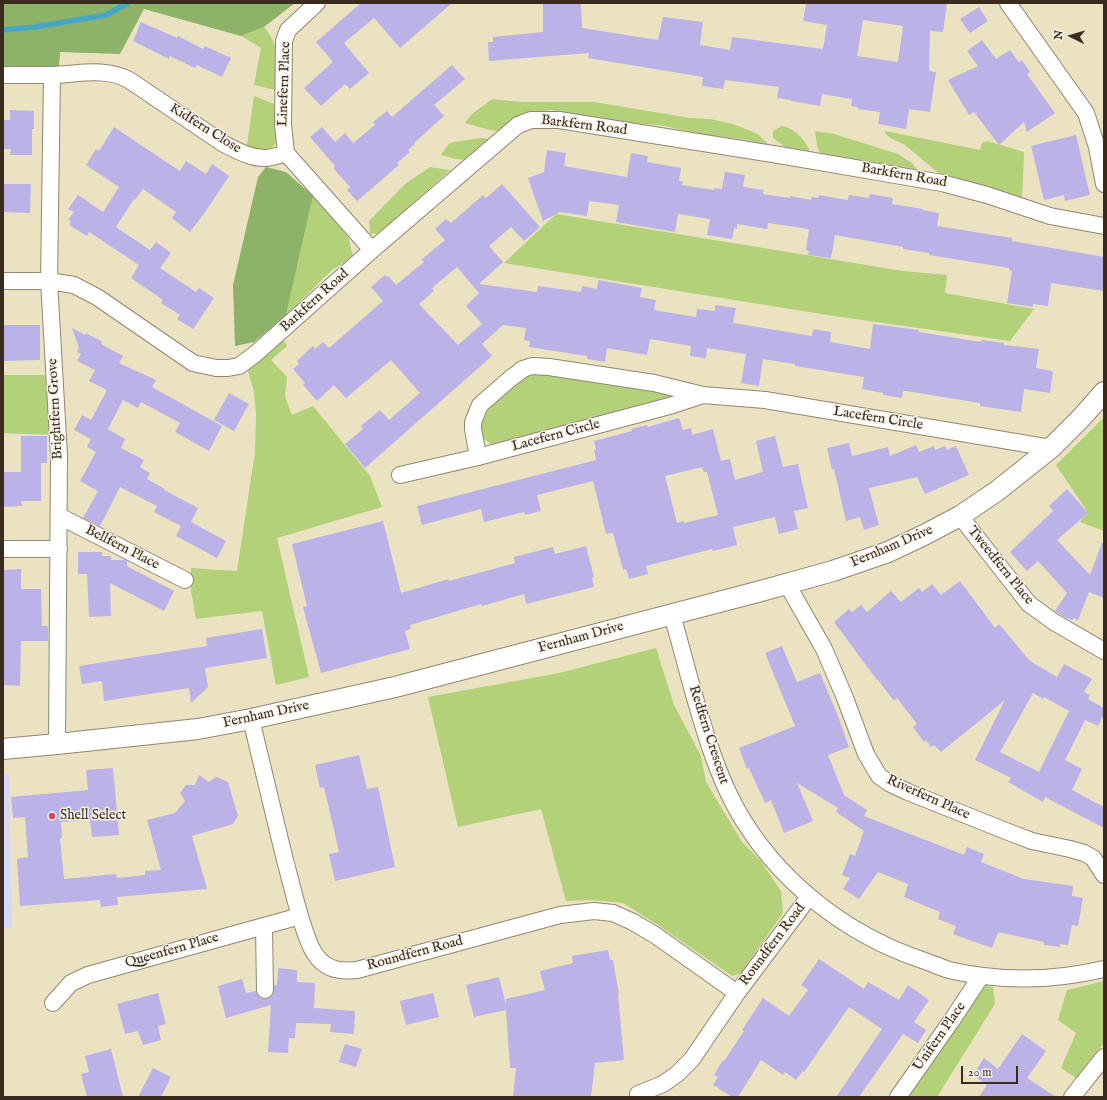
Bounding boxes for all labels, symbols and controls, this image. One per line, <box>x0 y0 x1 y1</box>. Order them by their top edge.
north arrow <box>1051 16 1091 56</box>
text: N <box>1052 30 1066 40</box>
street label: Linefern Place <box>275 41 295 127</box>
street label: Kidfern Close <box>166 100 244 158</box>
street label: Barkfern Road <box>540 112 628 140</box>
street label: Barkfern Road <box>860 160 948 192</box>
street label: Barkfern Road <box>277 266 353 336</box>
street label: Brightfern Grove <box>45 358 67 460</box>
street label: Lacefern Circle <box>832 404 924 434</box>
street label: Lacefern Circle <box>510 416 602 456</box>
street label: Bellfern Place <box>82 522 162 574</box>
street label: Fernham Drive <box>848 522 936 572</box>
street label: Tweedfern Place <box>963 523 1037 609</box>
street label: Fernham Drive <box>536 619 626 657</box>
street label: Redfern Crescent <box>684 684 732 786</box>
street label: Fernham Drive <box>221 698 311 732</box>
street label: Riverfern Place <box>884 772 972 824</box>
place label: Shell Select <box>60 808 126 824</box>
marker: Shell Select <box>47 811 57 821</box>
street label: Roundfern Road <box>736 900 810 990</box>
street label: Queenfern Place <box>123 930 221 972</box>
street label: Roundfern Road <box>365 933 465 975</box>
street label: Unifern Place <box>910 999 970 1075</box>
scale bar <box>963 1058 1020 1084</box>
text: 20 m <box>968 1065 991 1080</box>

